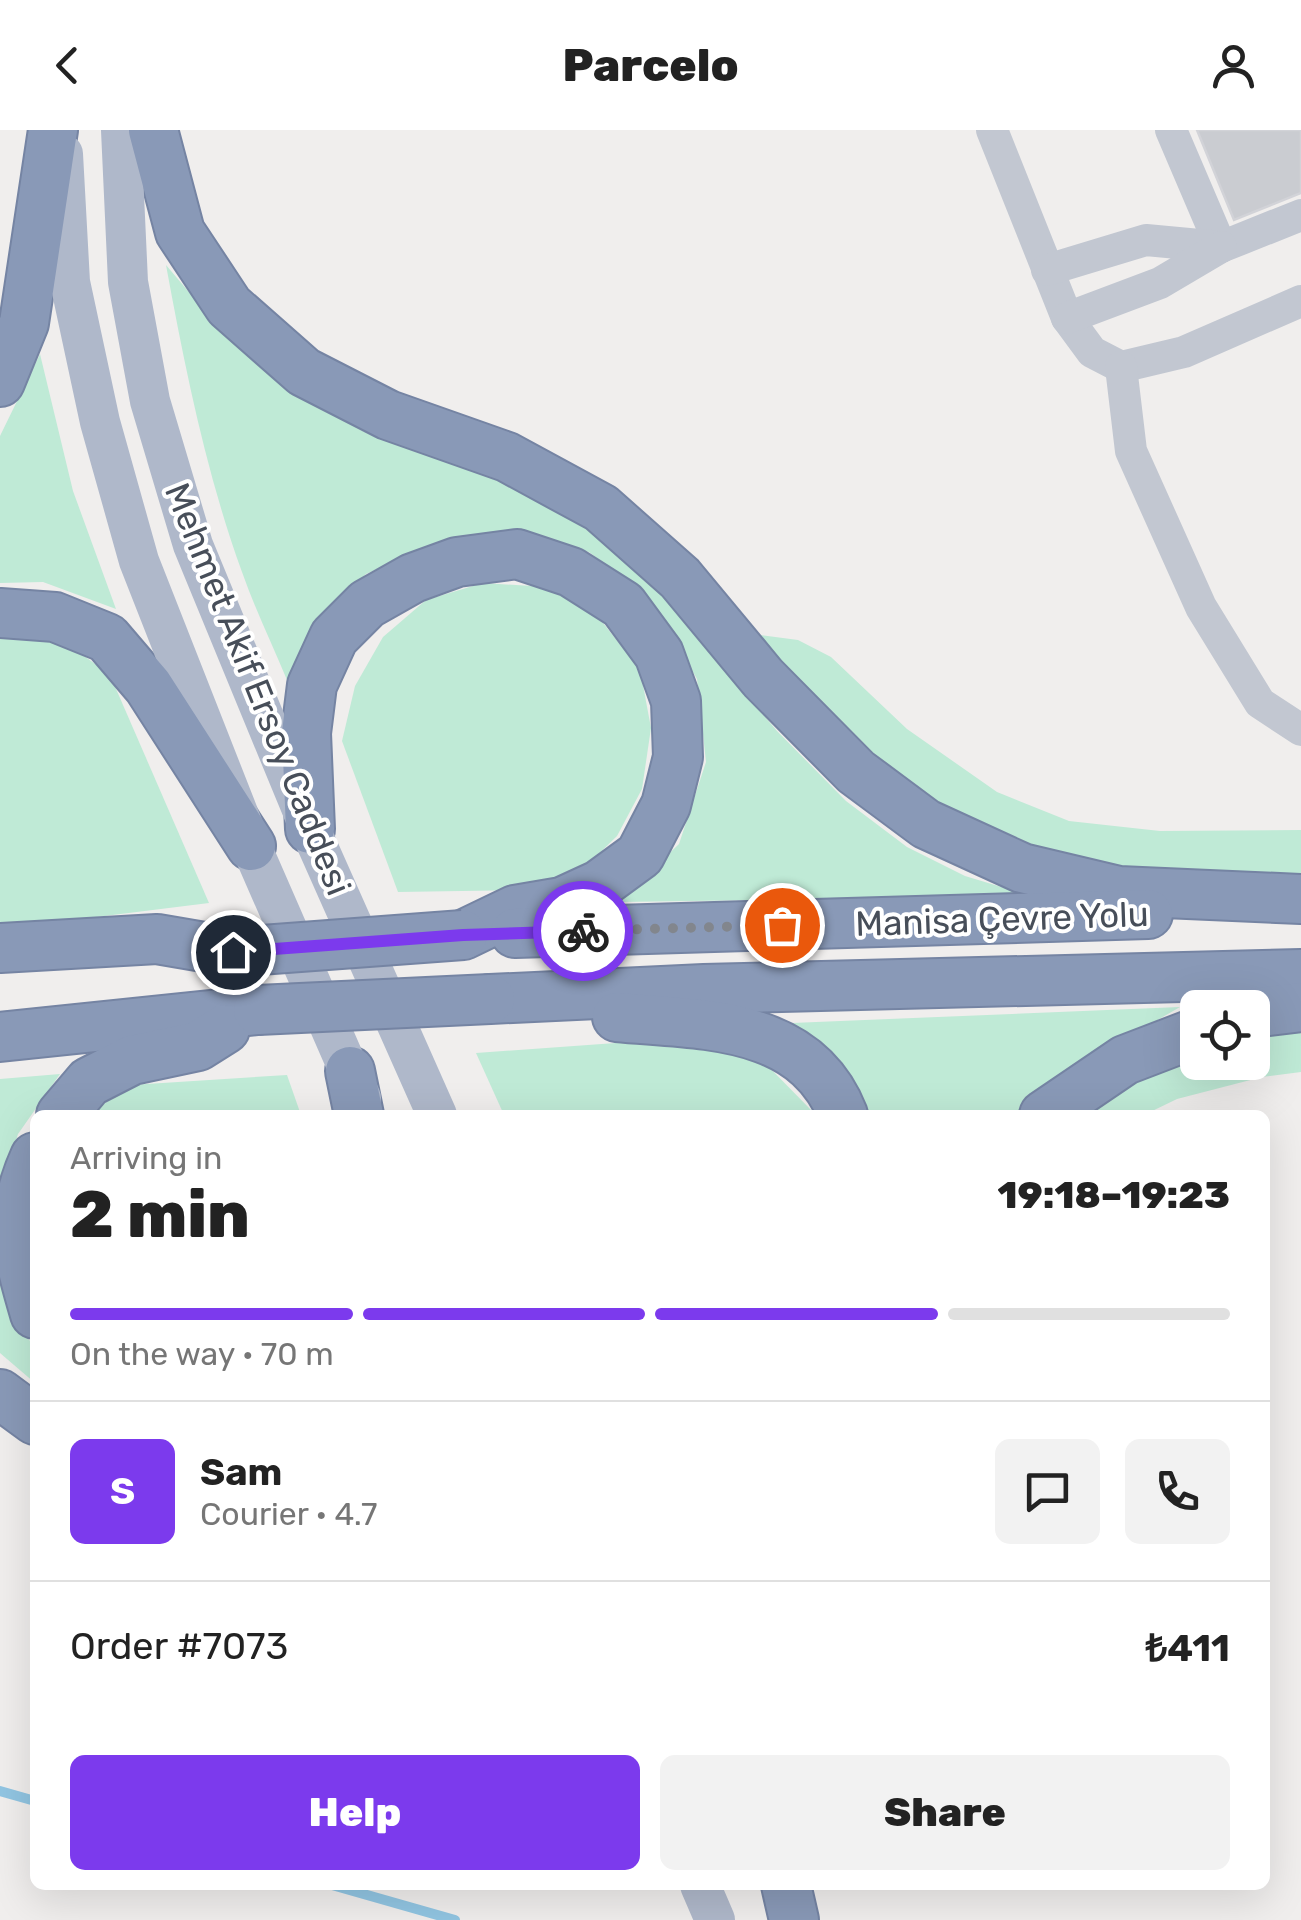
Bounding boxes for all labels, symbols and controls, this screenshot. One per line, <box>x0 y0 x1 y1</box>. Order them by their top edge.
icon: back <box>40 38 95 93</box>
icon: person <box>1206 38 1261 93</box>
text: Parcelo <box>562 39 739 92</box>
street label: Mehmet Akif Ersoy Caddesi <box>156 477 360 901</box>
courier <box>533 881 633 981</box>
pin <box>740 883 825 968</box>
street label: Manisa Çevre Yolu <box>855 893 1149 945</box>
icon: bag <box>755 898 810 953</box>
icon: bike <box>556 904 611 959</box>
pin <box>191 910 276 995</box>
icon: home <box>206 925 261 980</box>
map controls <box>1180 990 1270 1080</box>
button: locate <box>1180 990 1270 1080</box>
text: Arriving in <box>70 1139 222 1177</box>
text: 19:18–19:23 <box>998 1172 1230 1218</box>
text: 2 min <box>70 1176 250 1253</box>
text: On the way · 70 m <box>70 1335 334 1373</box>
button: chat <box>995 1439 1100 1544</box>
button: phone <box>1125 1439 1230 1544</box>
text: Sam <box>200 1449 282 1495</box>
text: S <box>110 1468 135 1514</box>
text: Courier · 4.7 <box>200 1495 377 1533</box>
text: Order #7073 <box>70 1623 288 1669</box>
text: ₺411 <box>1145 1625 1230 1671</box>
button: Help <box>70 1755 640 1870</box>
button: Share <box>660 1755 1230 1870</box>

